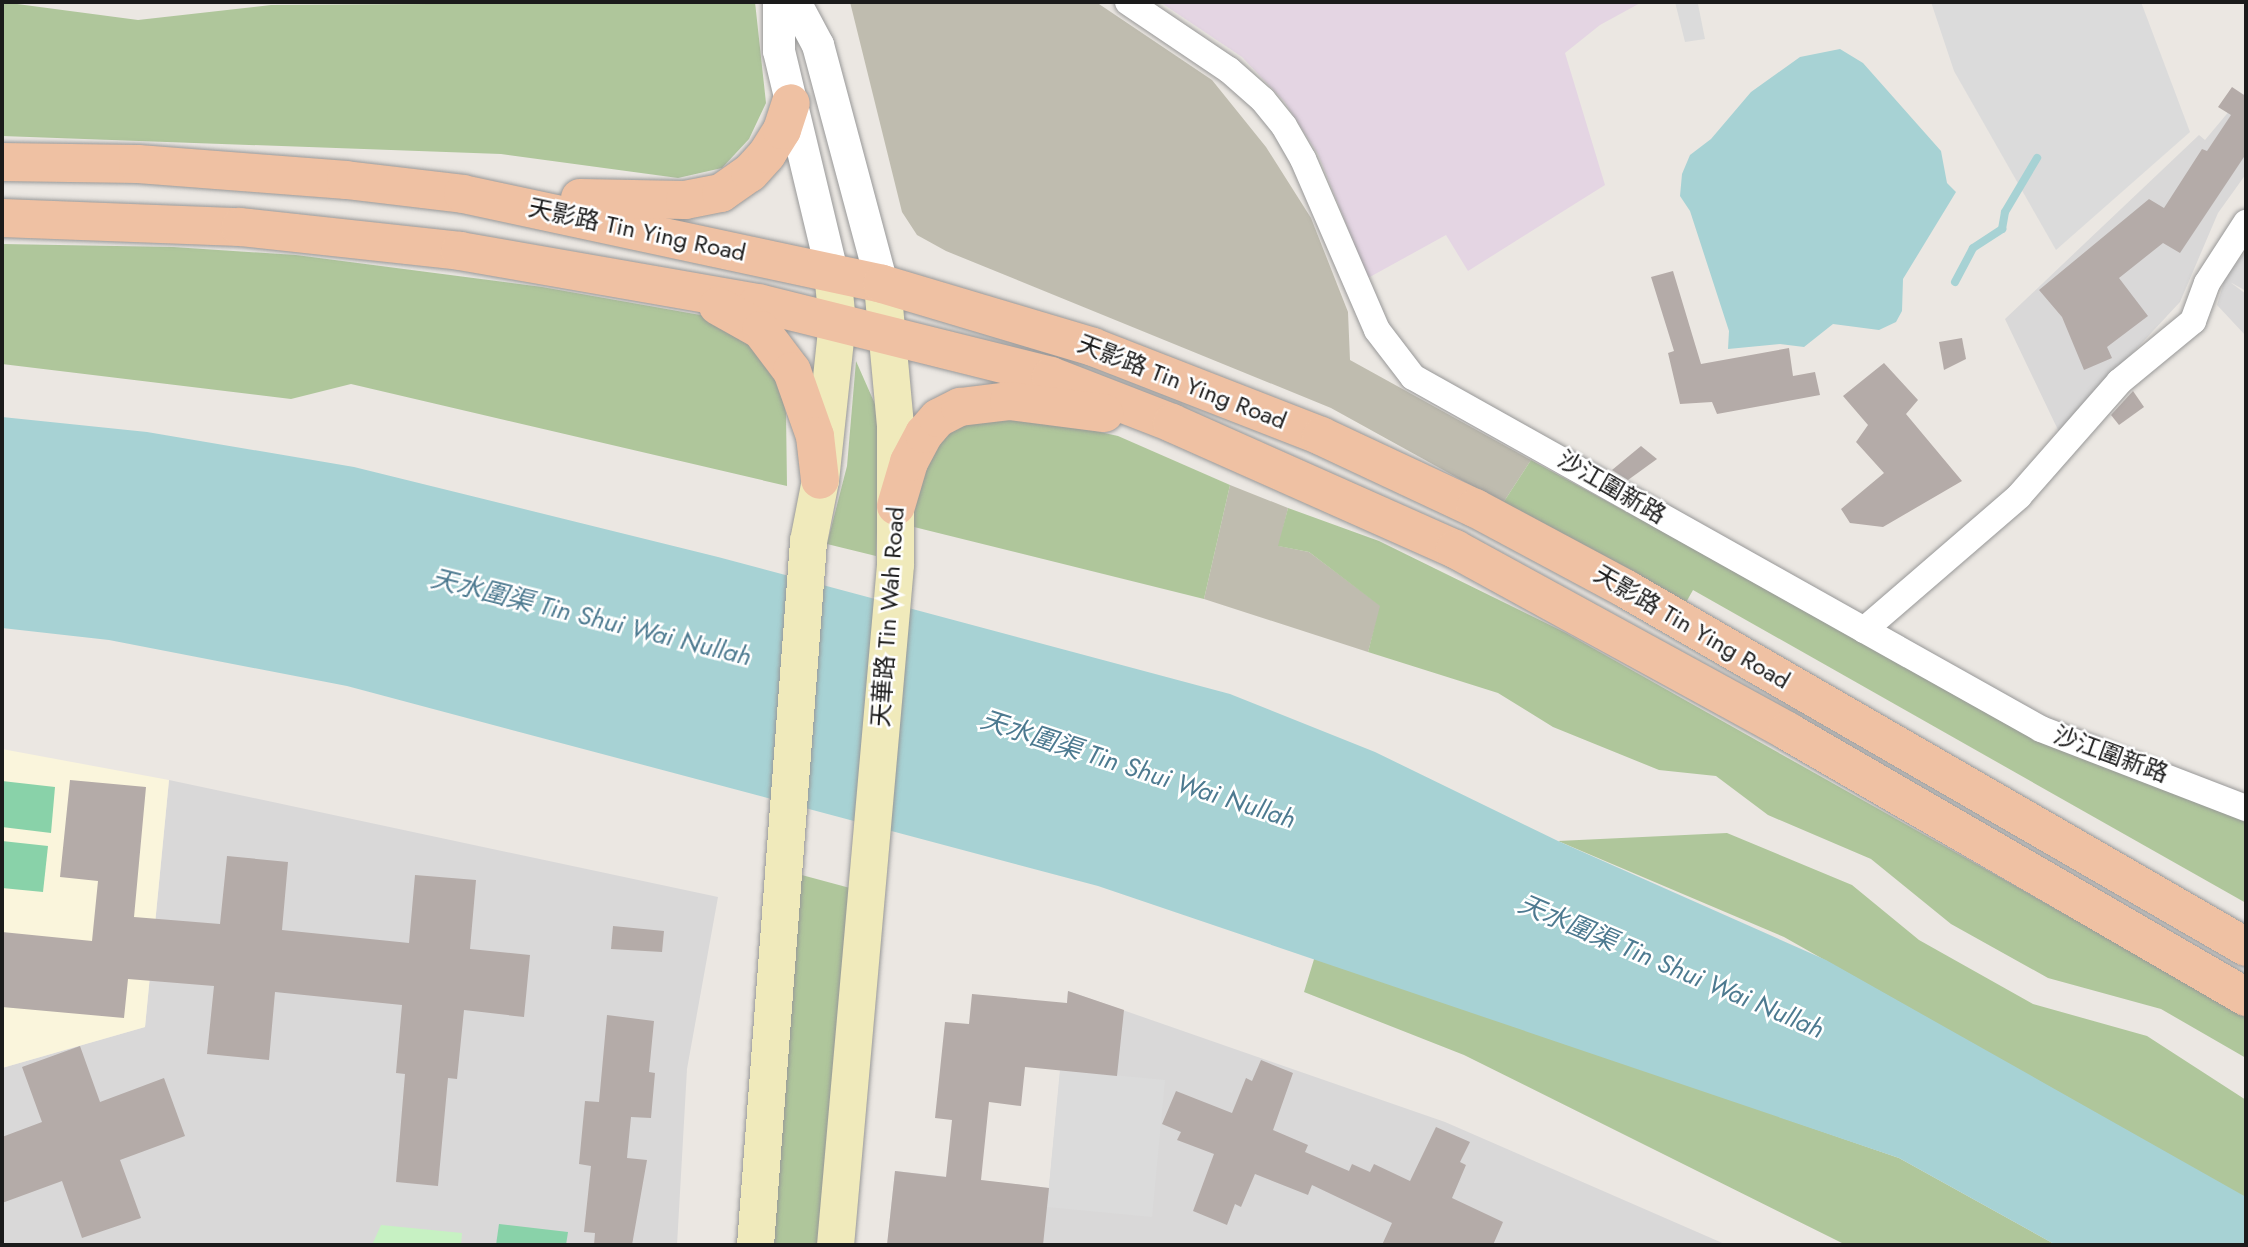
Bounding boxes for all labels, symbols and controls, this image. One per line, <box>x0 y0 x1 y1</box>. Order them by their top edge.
street label: 天影路 Tin Ying Road <box>526 193 748 267</box>
street label: 天影路 Tin Ying Road <box>1074 329 1290 435</box>
street label: 沙江圍新路 <box>1553 445 1671 529</box>
street label: 天華路 Tin Wah Road <box>866 506 910 728</box>
street label: 天影路 Tin Ying Road <box>1589 559 1795 695</box>
water label: 天水圍渠 Tin Shui Wai Nullah <box>428 563 754 673</box>
water label: 天水圍渠 Tin Shui Wai Nullah <box>977 704 1299 836</box>
street label: 沙江圍新路 <box>2050 720 2172 788</box>
water label: 天水圍渠 Tin Shui Wai Nullah <box>1513 888 1829 1046</box>

